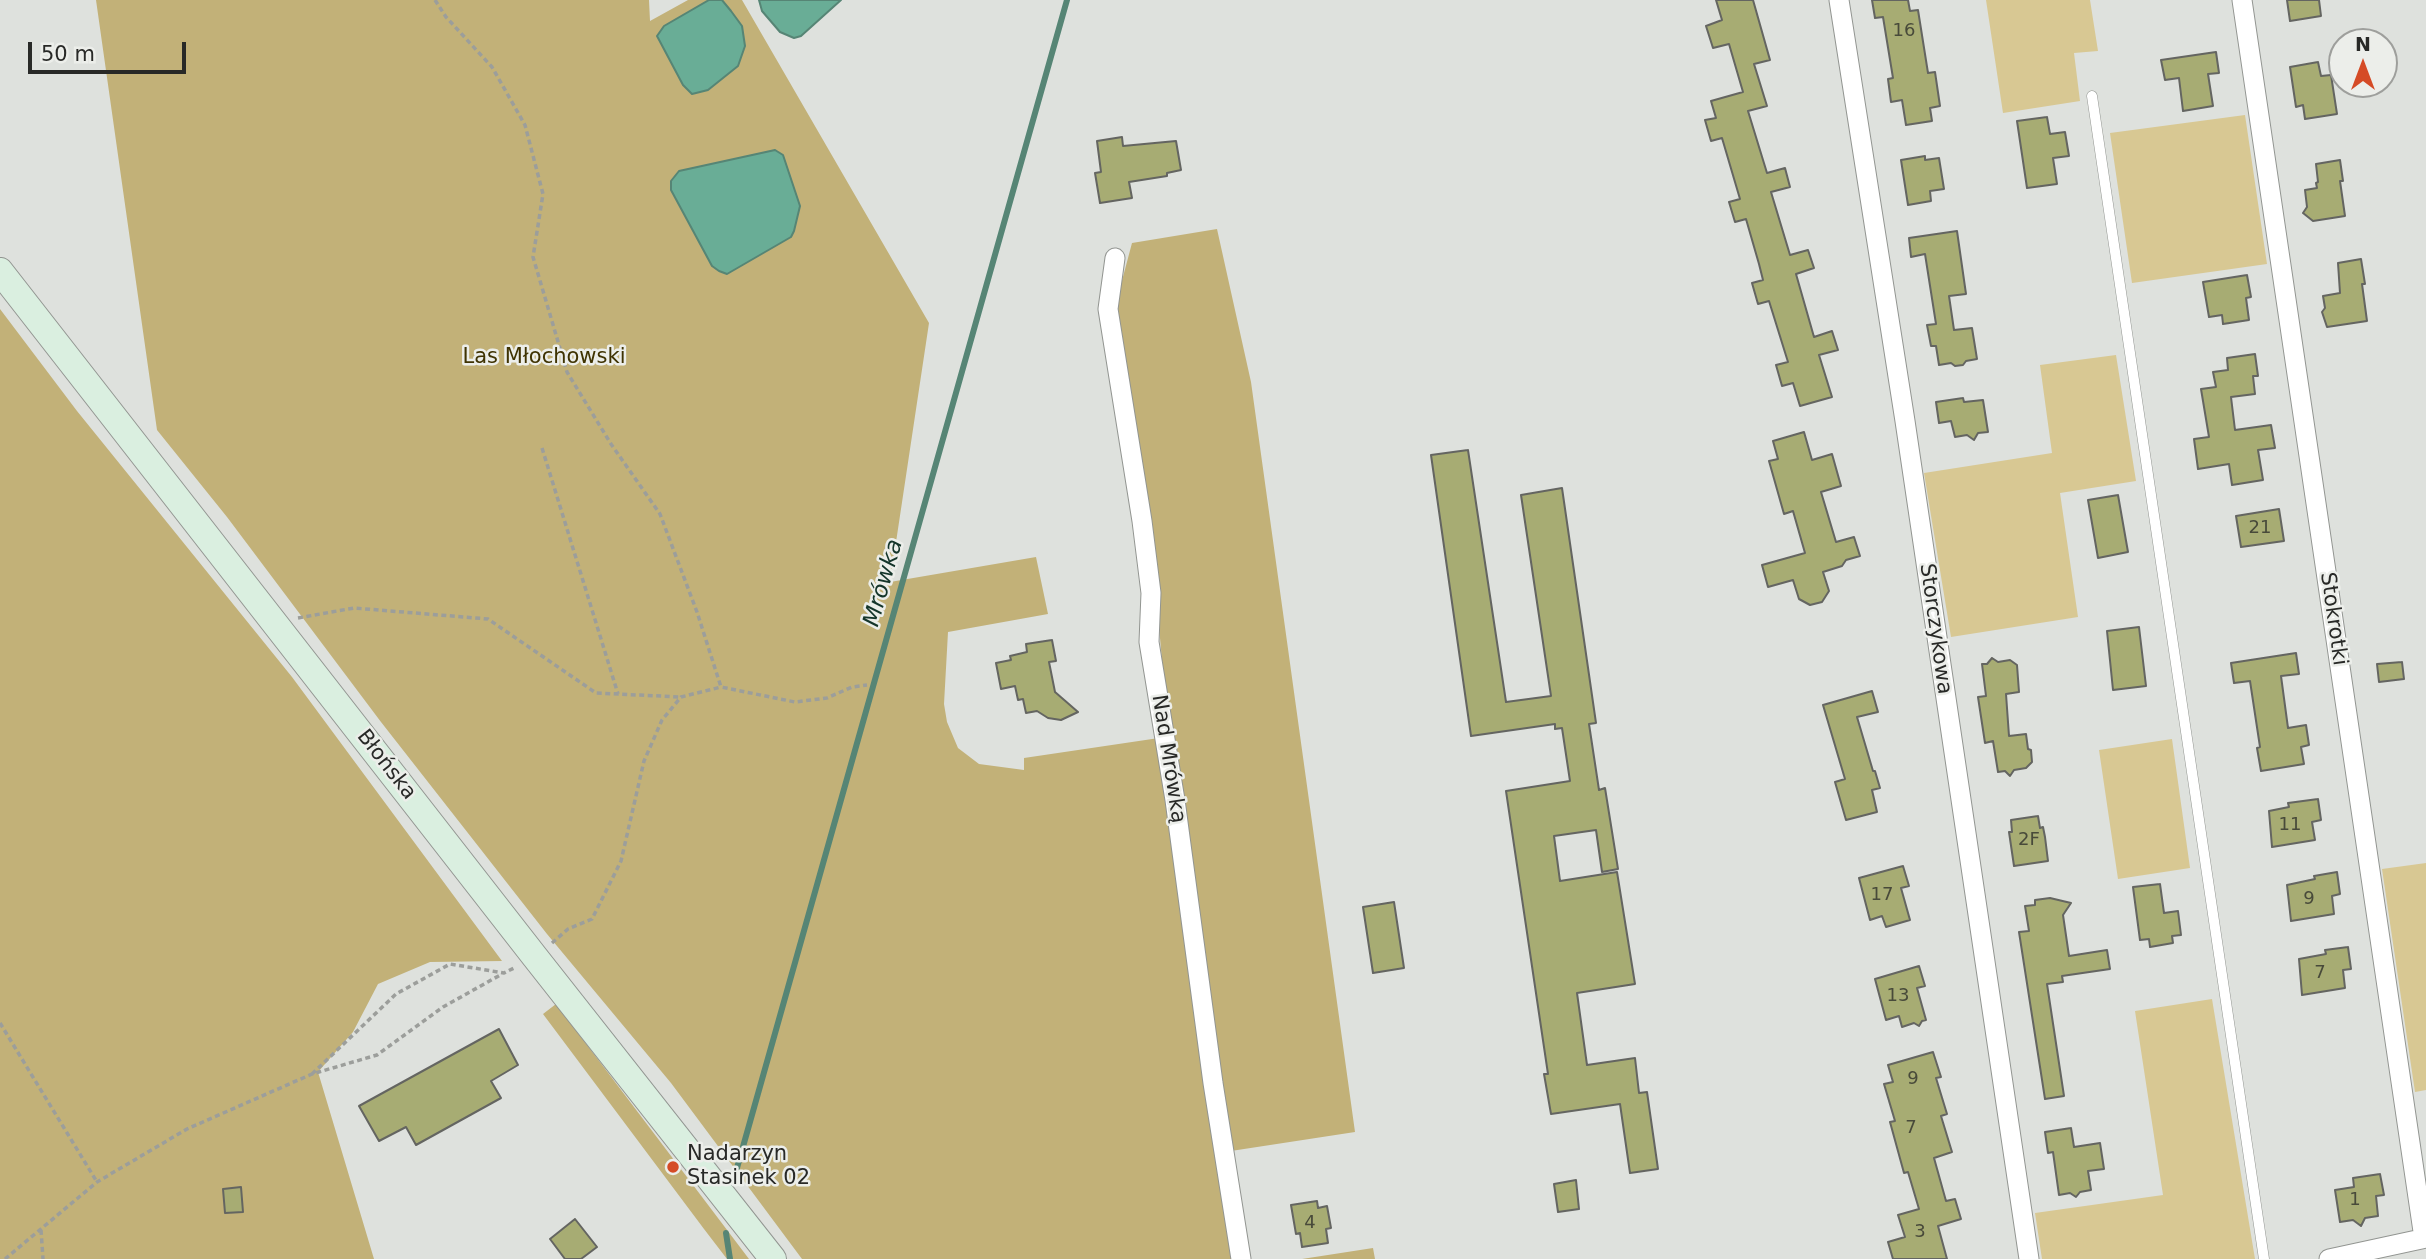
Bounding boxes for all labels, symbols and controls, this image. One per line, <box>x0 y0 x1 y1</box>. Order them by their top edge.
house number: 16 <box>1893 20 1915 42</box>
scale bar <box>32 28 189 72</box>
north arrow <box>2328 28 2398 98</box>
text: N <box>2355 33 2371 55</box>
text: 50 m <box>41 42 95 66</box>
park label: Las Młochowski <box>463 345 625 371</box>
house number: 21 <box>2249 517 2271 539</box>
water label: Mrówka <box>858 536 910 630</box>
street label: Storczykowa <box>1913 562 1957 696</box>
street label: Stokrotki <box>2314 571 2352 667</box>
street label: Nad Mrówką <box>1145 693 1191 825</box>
street label: Błońska <box>351 725 421 805</box>
house number: 11 <box>2279 814 2301 836</box>
house number: 2F <box>2018 829 2040 851</box>
house number: 17 <box>1871 884 1893 906</box>
house number: 9 <box>2303 888 2315 910</box>
house number: 7 <box>2314 962 2326 984</box>
house number: 13 <box>1887 985 1909 1007</box>
house number: 9 <box>1907 1068 1919 1090</box>
house number: 7 <box>1905 1117 1917 1139</box>
place label: Nadarzyn Stasinek 02 <box>687 1142 810 1192</box>
marker: Nadarzyn Stasinek 02 <box>665 1159 681 1175</box>
house number: 1 <box>2349 1189 2361 1211</box>
house number: 4 <box>1304 1212 1316 1234</box>
house number: 3 <box>1914 1221 1926 1243</box>

